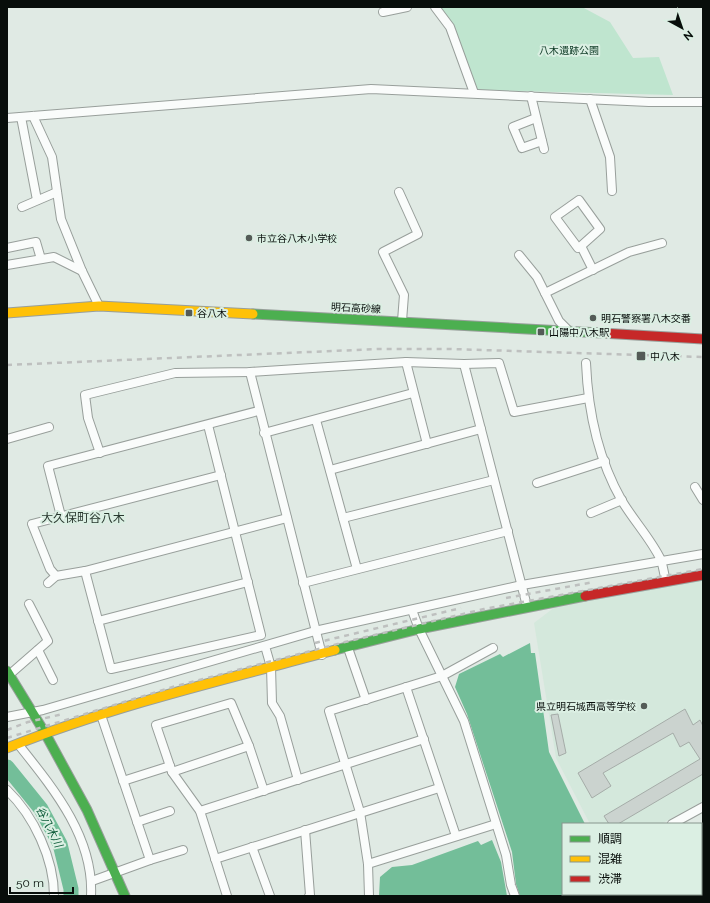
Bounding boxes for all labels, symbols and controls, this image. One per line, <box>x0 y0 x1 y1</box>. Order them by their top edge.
north arrow <box>662 8 702 48</box>
text: N <box>681 28 696 43</box>
park label: 八木遺跡公園 <box>539 45 599 56</box>
marker: 市立谷八木小学校 <box>244 233 254 243</box>
place label: 市立谷八木小学校 <box>257 233 337 244</box>
street label: 明石高砂線 <box>331 301 381 315</box>
marker: 谷八木 <box>184 308 194 318</box>
place label: 谷八木 <box>197 308 227 319</box>
marker: 明石警察署八木交番 <box>588 313 598 323</box>
place label: 明石警察署八木交番 <box>601 313 691 324</box>
marker: 山陽中八木駅 <box>536 327 546 337</box>
place label: 山陽中八木駅 <box>549 327 610 338</box>
marker: 中八木 <box>635 350 647 362</box>
place label: 中八木 <box>650 351 680 362</box>
district label: 大久保町谷八木 <box>41 511 125 525</box>
place label: 県立明石城西高等学校 <box>536 701 636 712</box>
marker: 県立明石城西高等学校 <box>639 701 649 711</box>
water label: 谷八木川 <box>33 804 65 850</box>
legend <box>562 823 702 895</box>
text: 順調 <box>598 832 622 846</box>
text: 混雑 <box>598 852 622 866</box>
scale bar <box>10 869 73 895</box>
text: 渋滞 <box>598 872 622 886</box>
text: 50 m <box>16 876 44 890</box>

